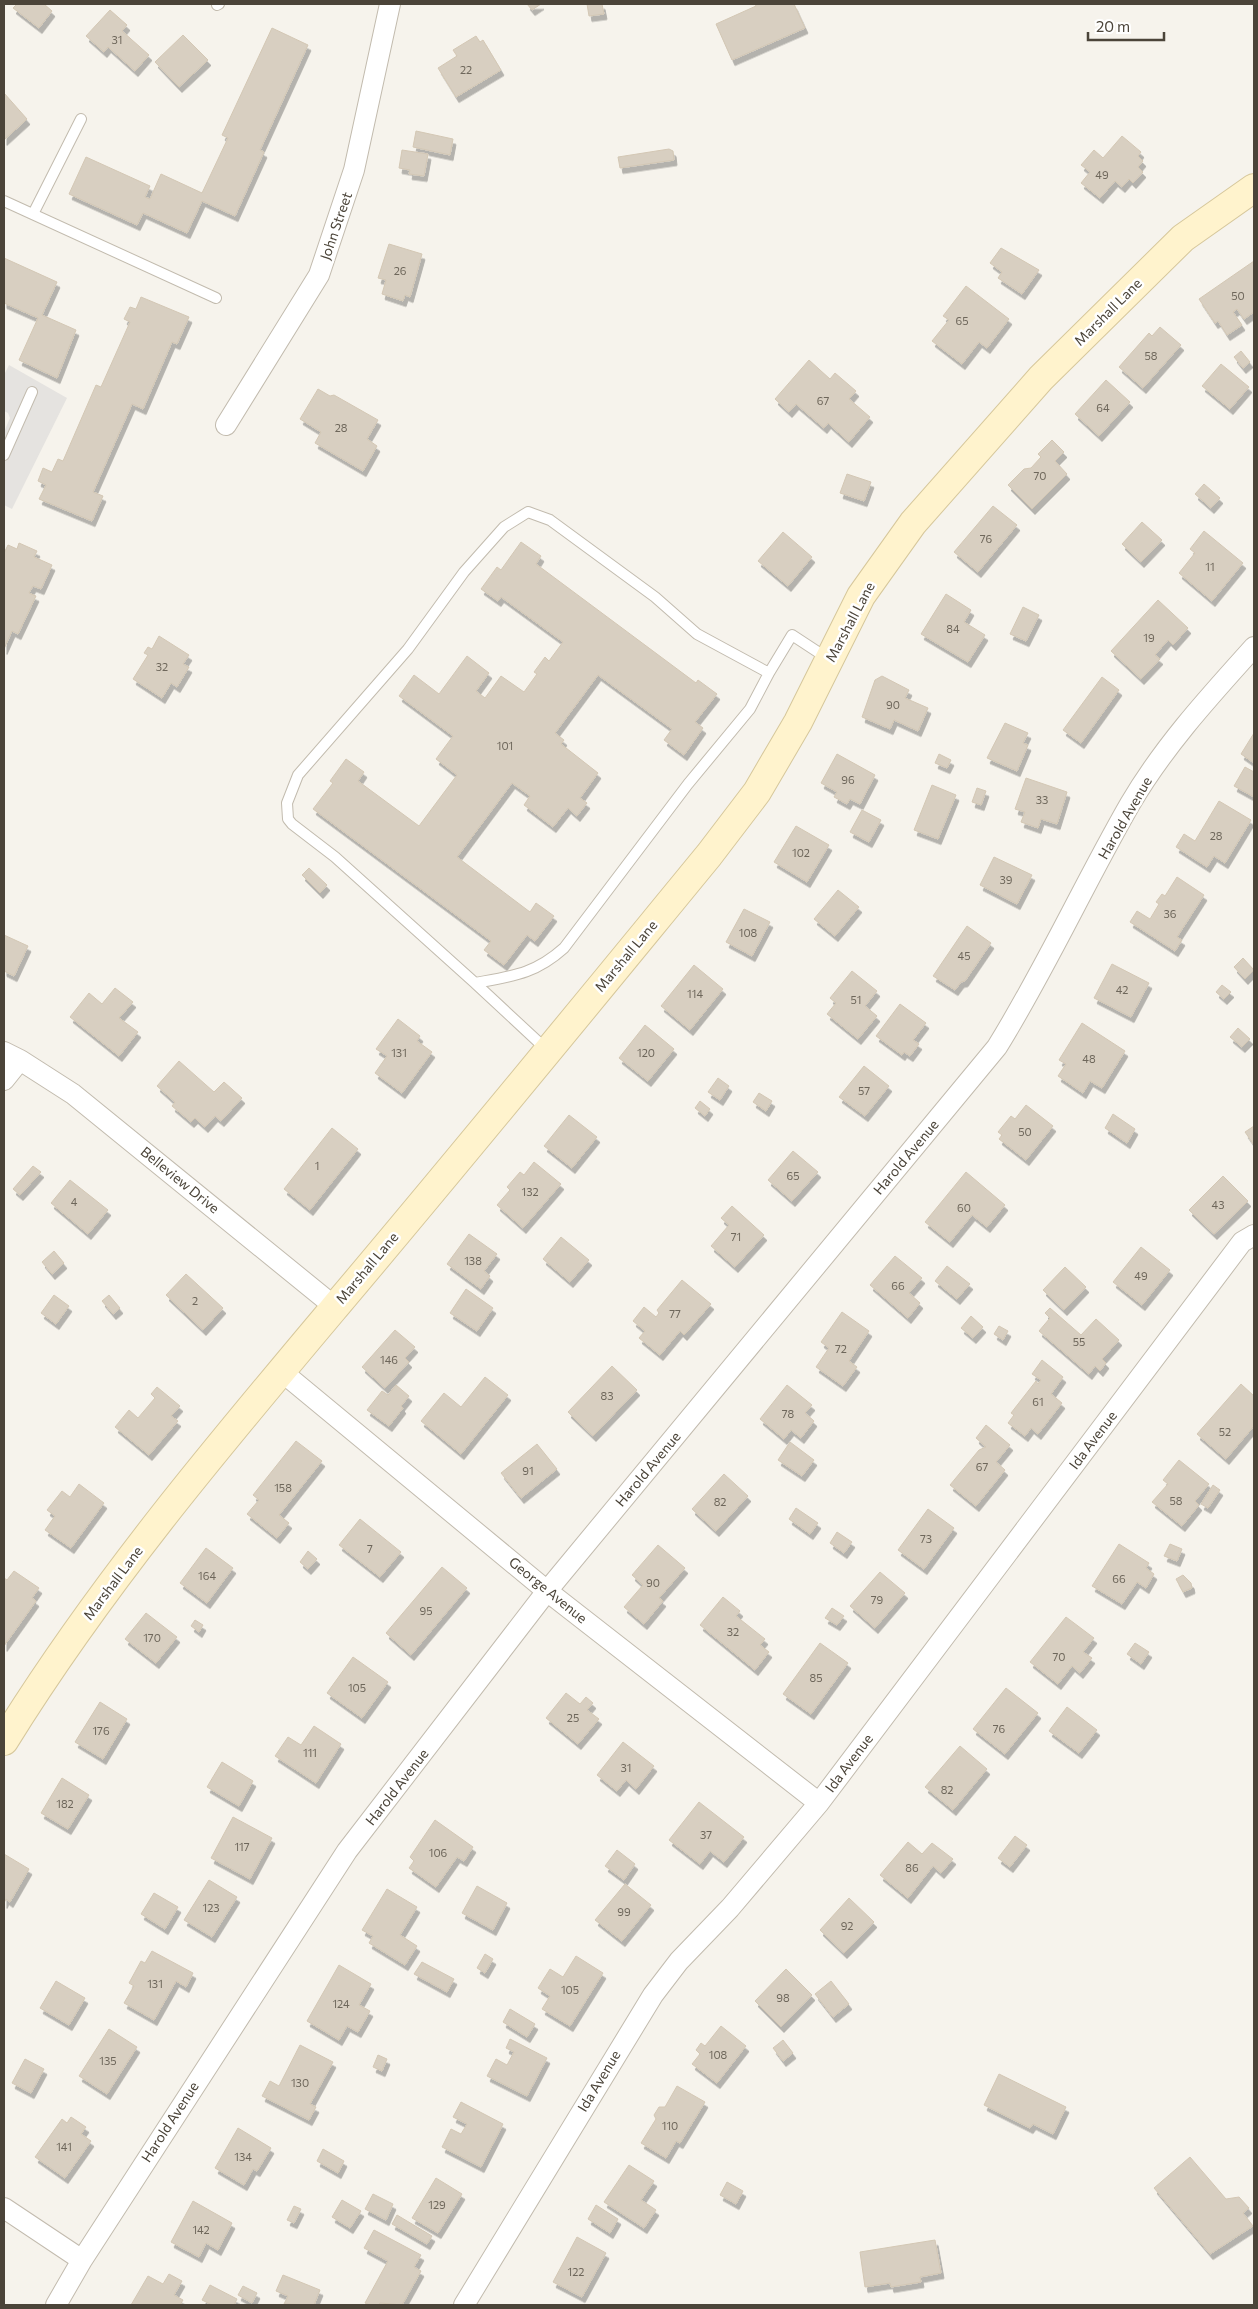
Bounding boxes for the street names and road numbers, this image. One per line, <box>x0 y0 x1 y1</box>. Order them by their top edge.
street label: John Street <box>316 189 355 262</box>
street label: Marshall Lane <box>1070 274 1145 349</box>
street label: Marshall Lane <box>821 579 878 665</box>
street label: Harold Avenue <box>1094 773 1155 862</box>
street label: Marshall Lane <box>591 916 660 995</box>
street label: Harold Avenue <box>869 1116 942 1198</box>
street label: Belleview Drive <box>137 1143 223 1217</box>
street label: Marshall Lane <box>332 1228 401 1307</box>
street label: Ida Avenue <box>1065 1407 1120 1472</box>
street label: Harold Avenue <box>611 1428 684 1510</box>
street label: Marshall Lane <box>79 1542 146 1623</box>
street label: George Avenue <box>506 1553 591 1626</box>
street label: Ida Avenue <box>821 1730 876 1795</box>
street label: Harold Avenue <box>361 1745 432 1828</box>
street label: Ida Avenue <box>574 2047 624 2115</box>
street label: Harold Avenue <box>137 2078 202 2165</box>

